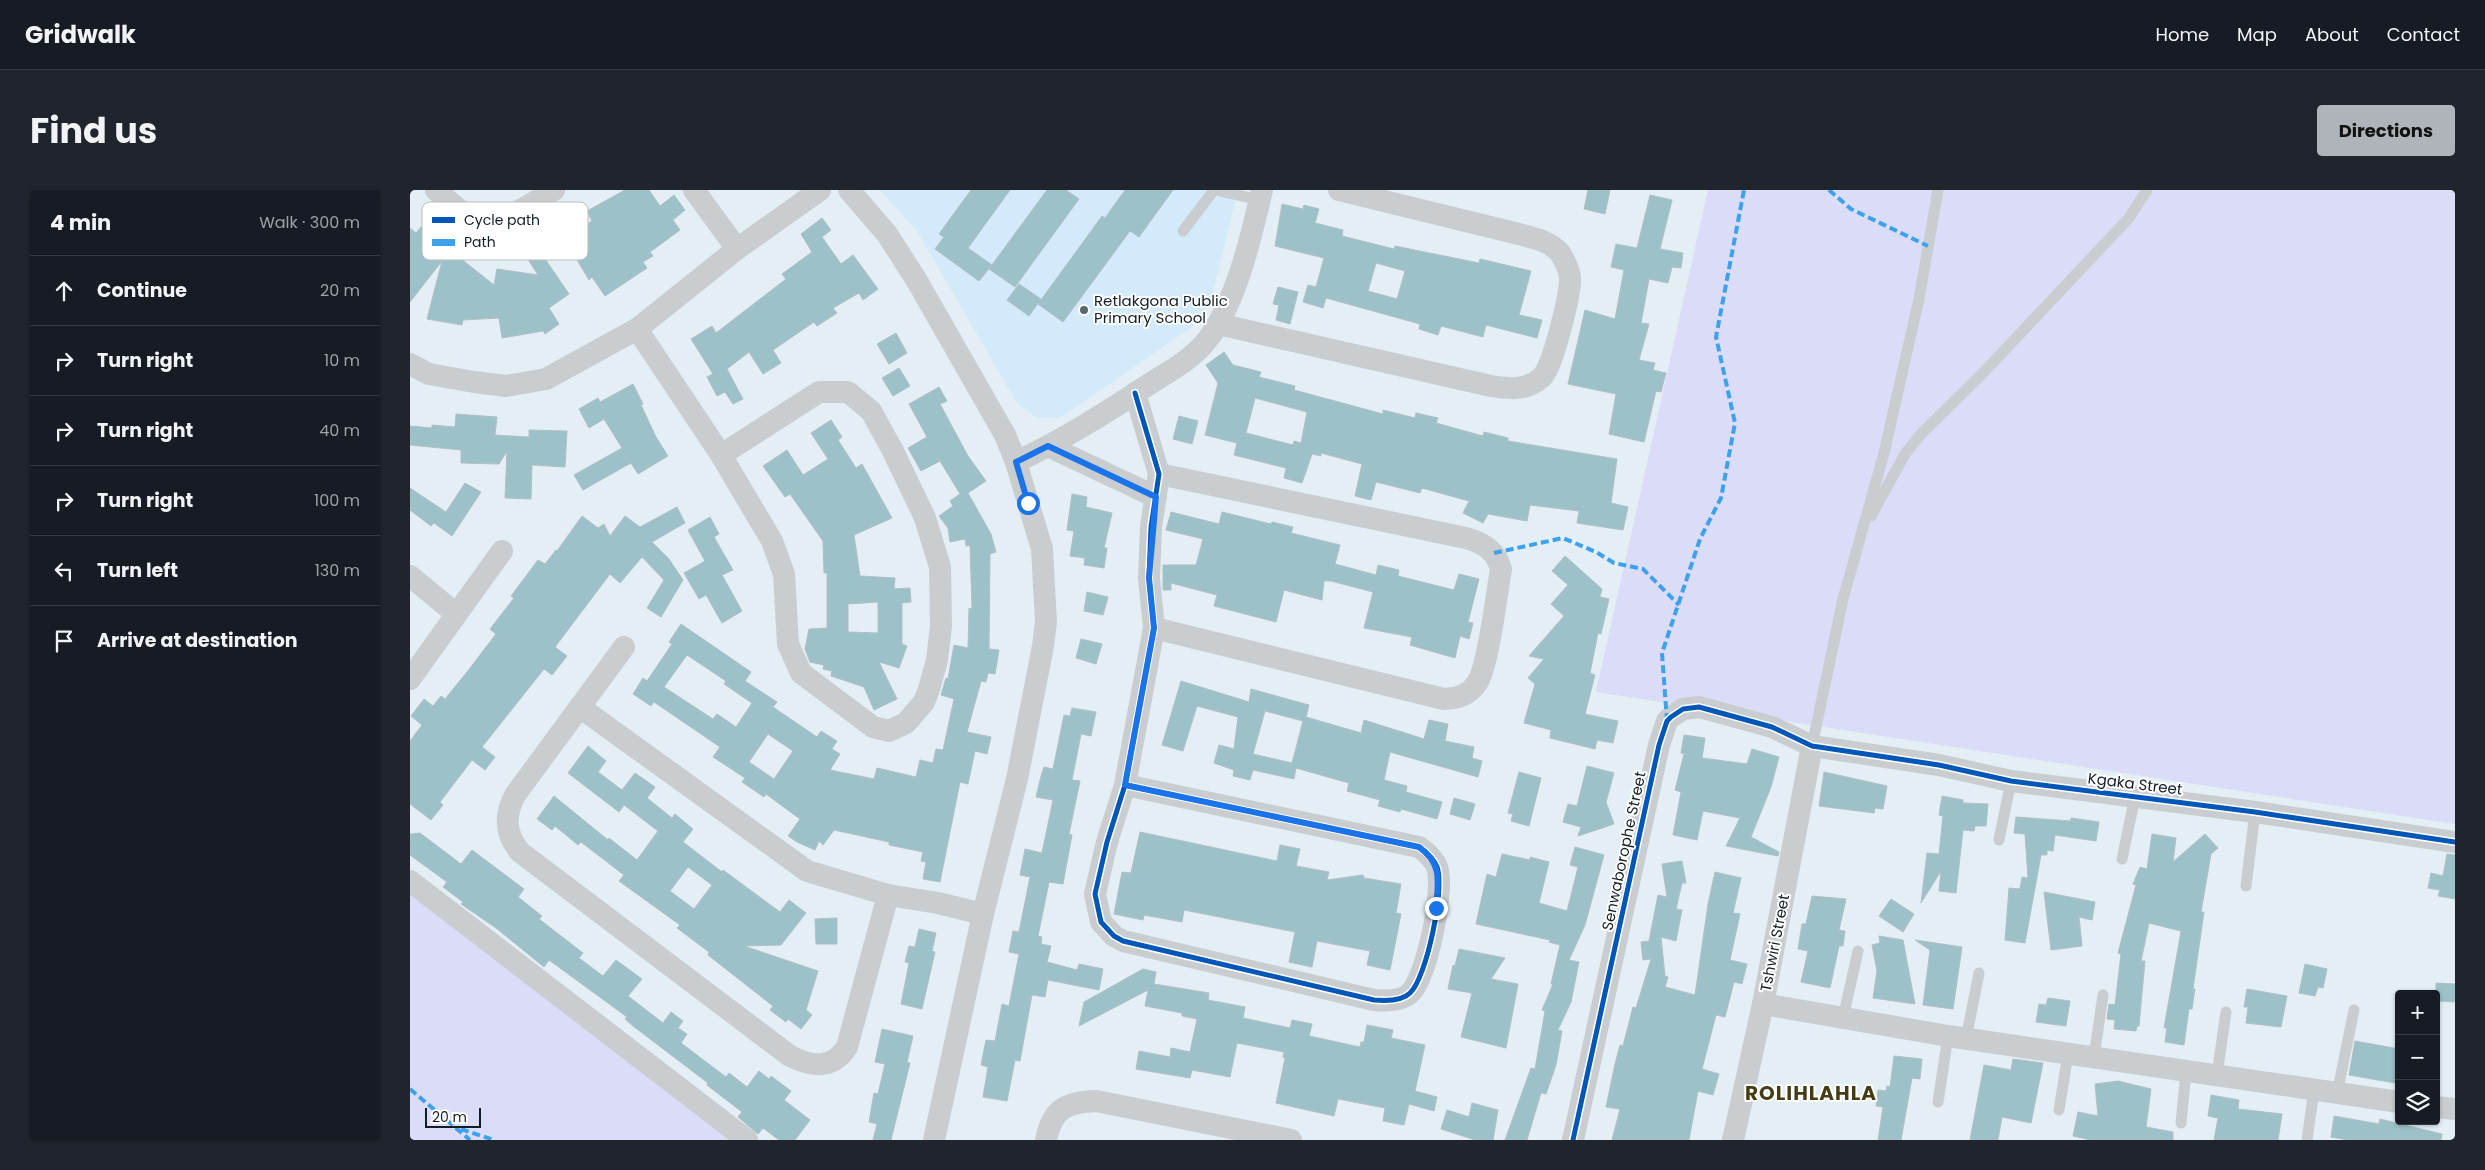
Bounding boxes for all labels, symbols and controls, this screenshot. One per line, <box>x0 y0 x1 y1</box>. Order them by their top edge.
text: Gridwalk <box>25 18 136 51</box>
text: Home <box>2155 22 2209 47</box>
text: Map <box>2237 22 2277 47</box>
text: About <box>2305 22 2359 47</box>
text: Contact <box>2387 22 2460 47</box>
button: Directions <box>2317 105 2455 156</box>
text: Find us <box>30 106 157 155</box>
legend <box>422 202 588 260</box>
text: 4 min <box>50 208 111 237</box>
text: Cycle path <box>464 210 540 230</box>
text: Walk · 300 m <box>259 211 360 234</box>
text: Path <box>464 232 496 252</box>
icon: ahead <box>50 277 78 305</box>
text: Continue <box>97 277 187 304</box>
text: 20 m <box>320 279 360 302</box>
place label: Retlakgona Public Primary School <box>1094 290 1228 328</box>
marker: Retlakgona Public Primary School <box>1078 304 1090 316</box>
icon: right <box>50 347 78 375</box>
text: Turn right <box>97 347 193 374</box>
text: 10 m <box>324 349 360 372</box>
icon: right <box>50 417 78 445</box>
text: Turn right <box>97 417 193 444</box>
text: 40 m <box>319 419 360 442</box>
icon: right <box>50 487 78 515</box>
text: Turn right <box>97 487 193 514</box>
text: 100 m <box>314 489 360 512</box>
route start <box>1017 492 1040 515</box>
icon: left <box>50 557 78 585</box>
text: Turn left <box>97 557 178 584</box>
text: 130 m <box>315 559 360 582</box>
icon: arrive <box>50 627 78 655</box>
text: Arrive at destination <box>97 627 298 654</box>
street label: Kgaka Street <box>2087 767 2184 800</box>
street label: Senwaborophe Street <box>1596 769 1651 932</box>
street label: Tshwiri Street <box>1755 892 1794 993</box>
route end <box>1425 897 1448 920</box>
map controls <box>2395 990 2440 1125</box>
button: + <box>2395 990 2440 1035</box>
button: − <box>2395 1035 2440 1080</box>
district label: ROLIHLAHLA <box>1745 1079 1877 1107</box>
button: layers <box>2395 1080 2440 1125</box>
scale bar <box>425 1105 481 1128</box>
text: 20 m <box>432 1107 467 1127</box>

